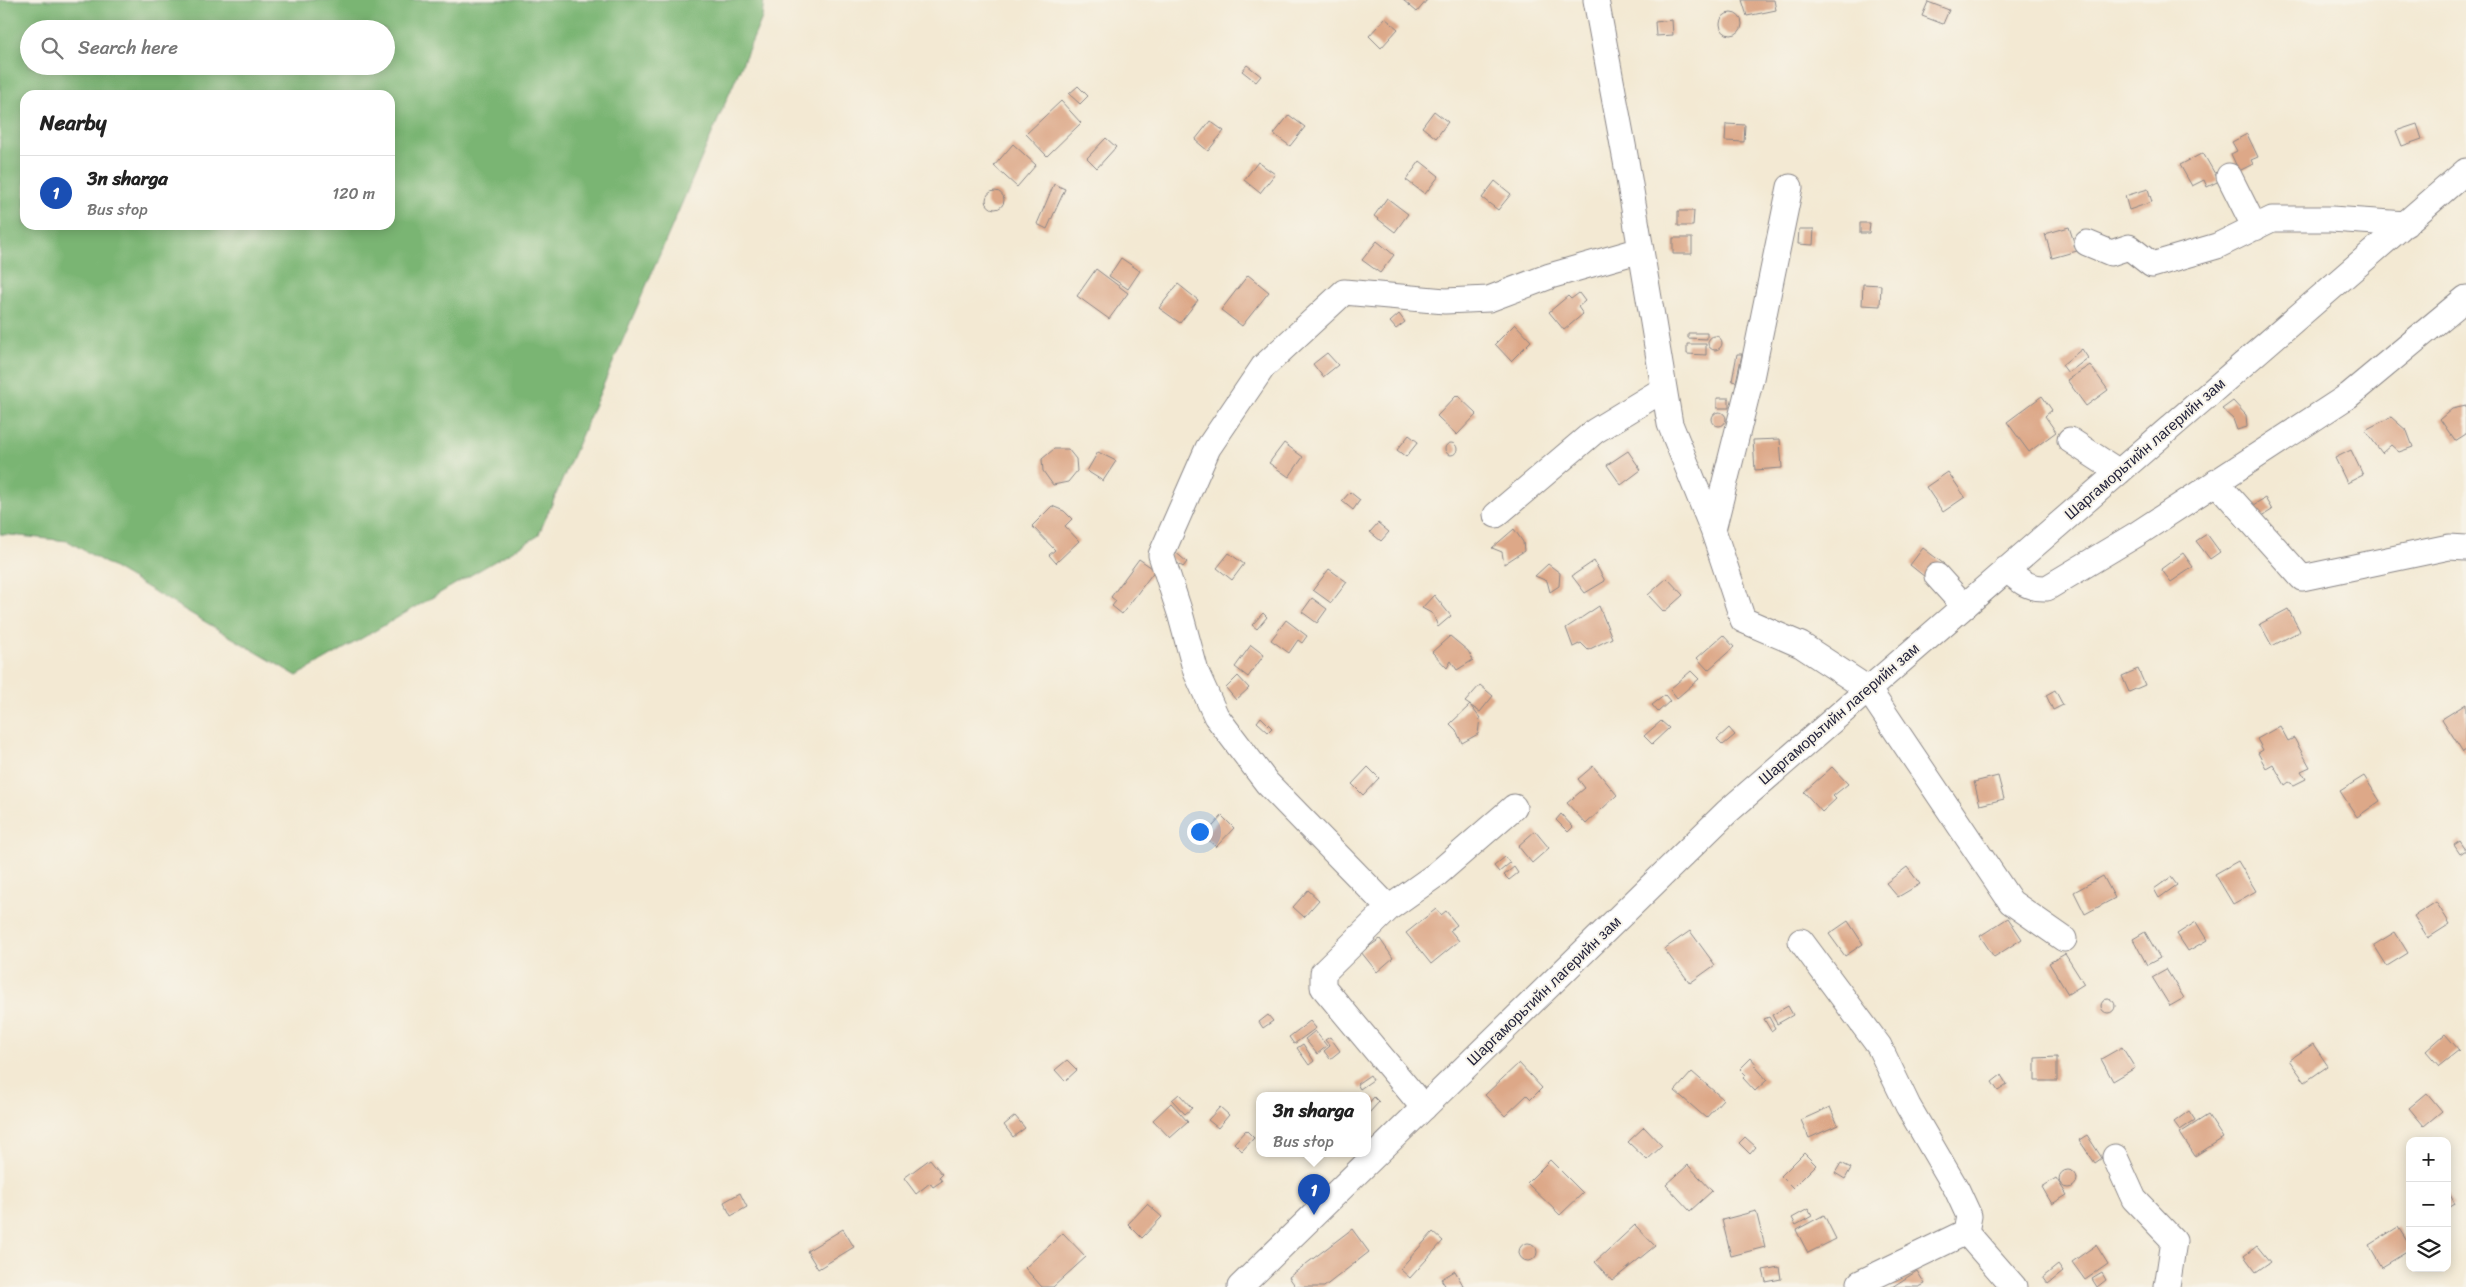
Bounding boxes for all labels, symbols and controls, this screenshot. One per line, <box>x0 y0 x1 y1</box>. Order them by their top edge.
search box <box>20 20 395 75</box>
text: Search here <box>78 31 178 64</box>
icon: search <box>38 34 66 62</box>
text: Nearby <box>40 104 106 142</box>
text: 3n sharga <box>87 162 168 195</box>
text: 1 <box>53 179 59 208</box>
text: 120 m <box>332 179 375 208</box>
text: Bus stop <box>87 195 148 224</box>
street label: Шаргаморьтийн лагерийн зам <box>2058 371 2232 527</box>
street label: Шаргаморьтийн лагерийн зам <box>1752 636 1926 792</box>
your location <box>1187 819 1213 845</box>
street label: Шаргаморьтийн лагерийн зам <box>1461 910 1627 1072</box>
popup <box>1256 1092 1371 1157</box>
text: 3n sharga <box>1273 1094 1354 1127</box>
text: Bus stop <box>1273 1127 1334 1156</box>
map controls <box>2406 1137 2451 1272</box>
button: + <box>2406 1137 2451 1182</box>
pin: 1 <box>1298 1174 1330 1215</box>
button: − <box>2406 1182 2451 1227</box>
button: layers <box>2406 1227 2451 1272</box>

